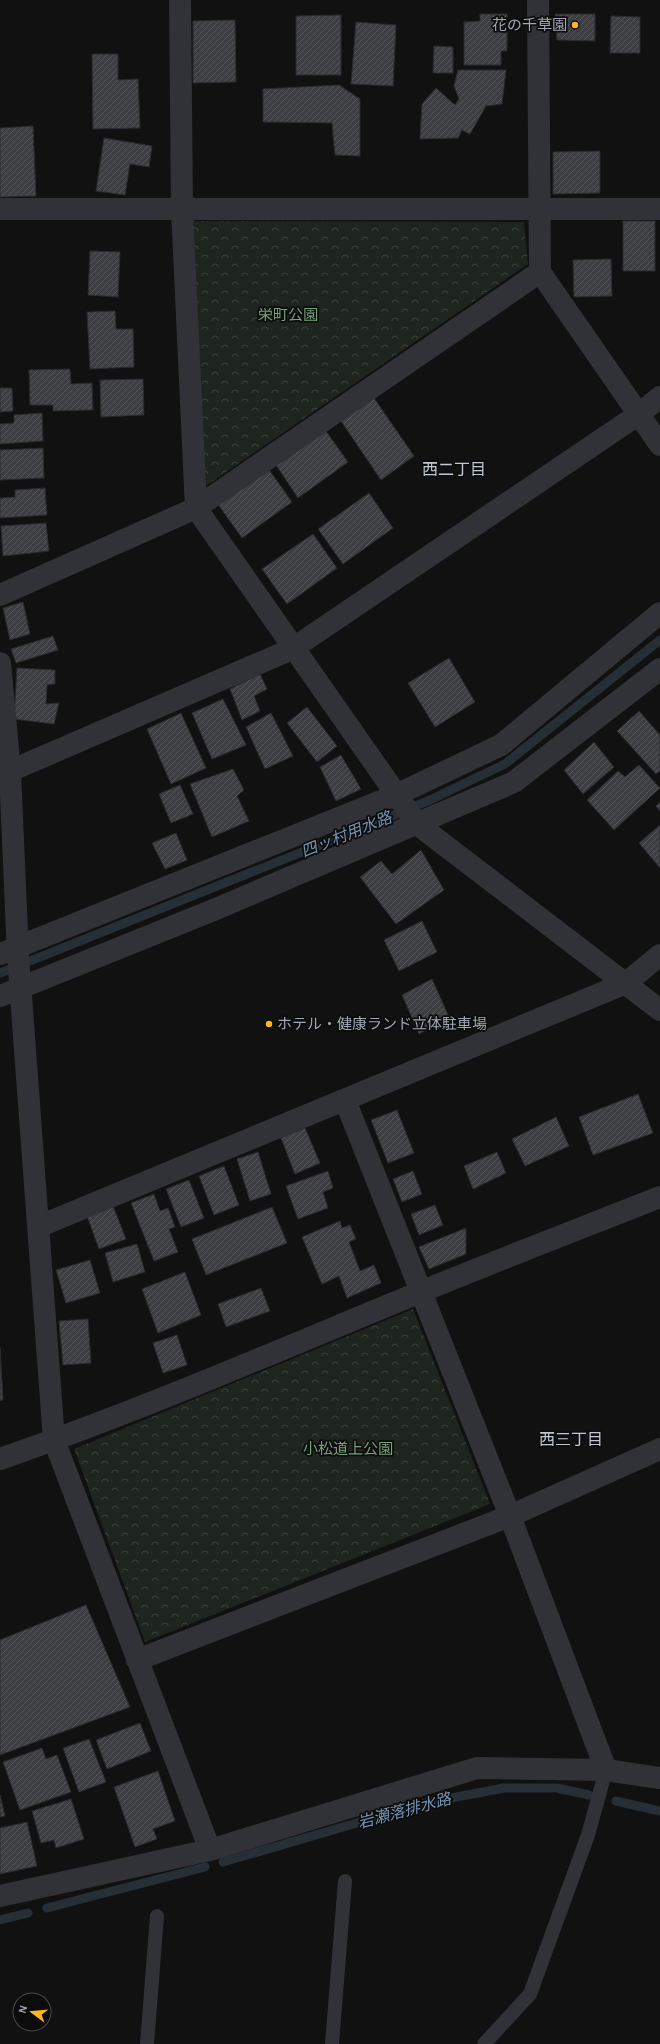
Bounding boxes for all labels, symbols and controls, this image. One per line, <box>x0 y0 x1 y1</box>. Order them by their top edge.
place label: 花の千草園 <box>492 17 567 33</box>
marker: 花の千草園 <box>570 20 580 30</box>
park label: 栄町公園 <box>258 307 318 323</box>
district label: 西二丁目 <box>422 462 486 478</box>
water label: 四ッ村用水路 <box>298 808 396 860</box>
place label: ホテル・健康ランド立体駐車場 <box>277 1016 487 1032</box>
marker: ホテル・健康ランド立体駐車場 <box>264 1019 274 1029</box>
district label: 西三丁目 <box>539 1432 603 1448</box>
park label: 小松道上公園 <box>303 1441 393 1457</box>
water label: 岩瀬落排水路 <box>356 1789 455 1831</box>
north arrow <box>12 1992 52 2032</box>
text: N <box>17 2004 29 2015</box>

